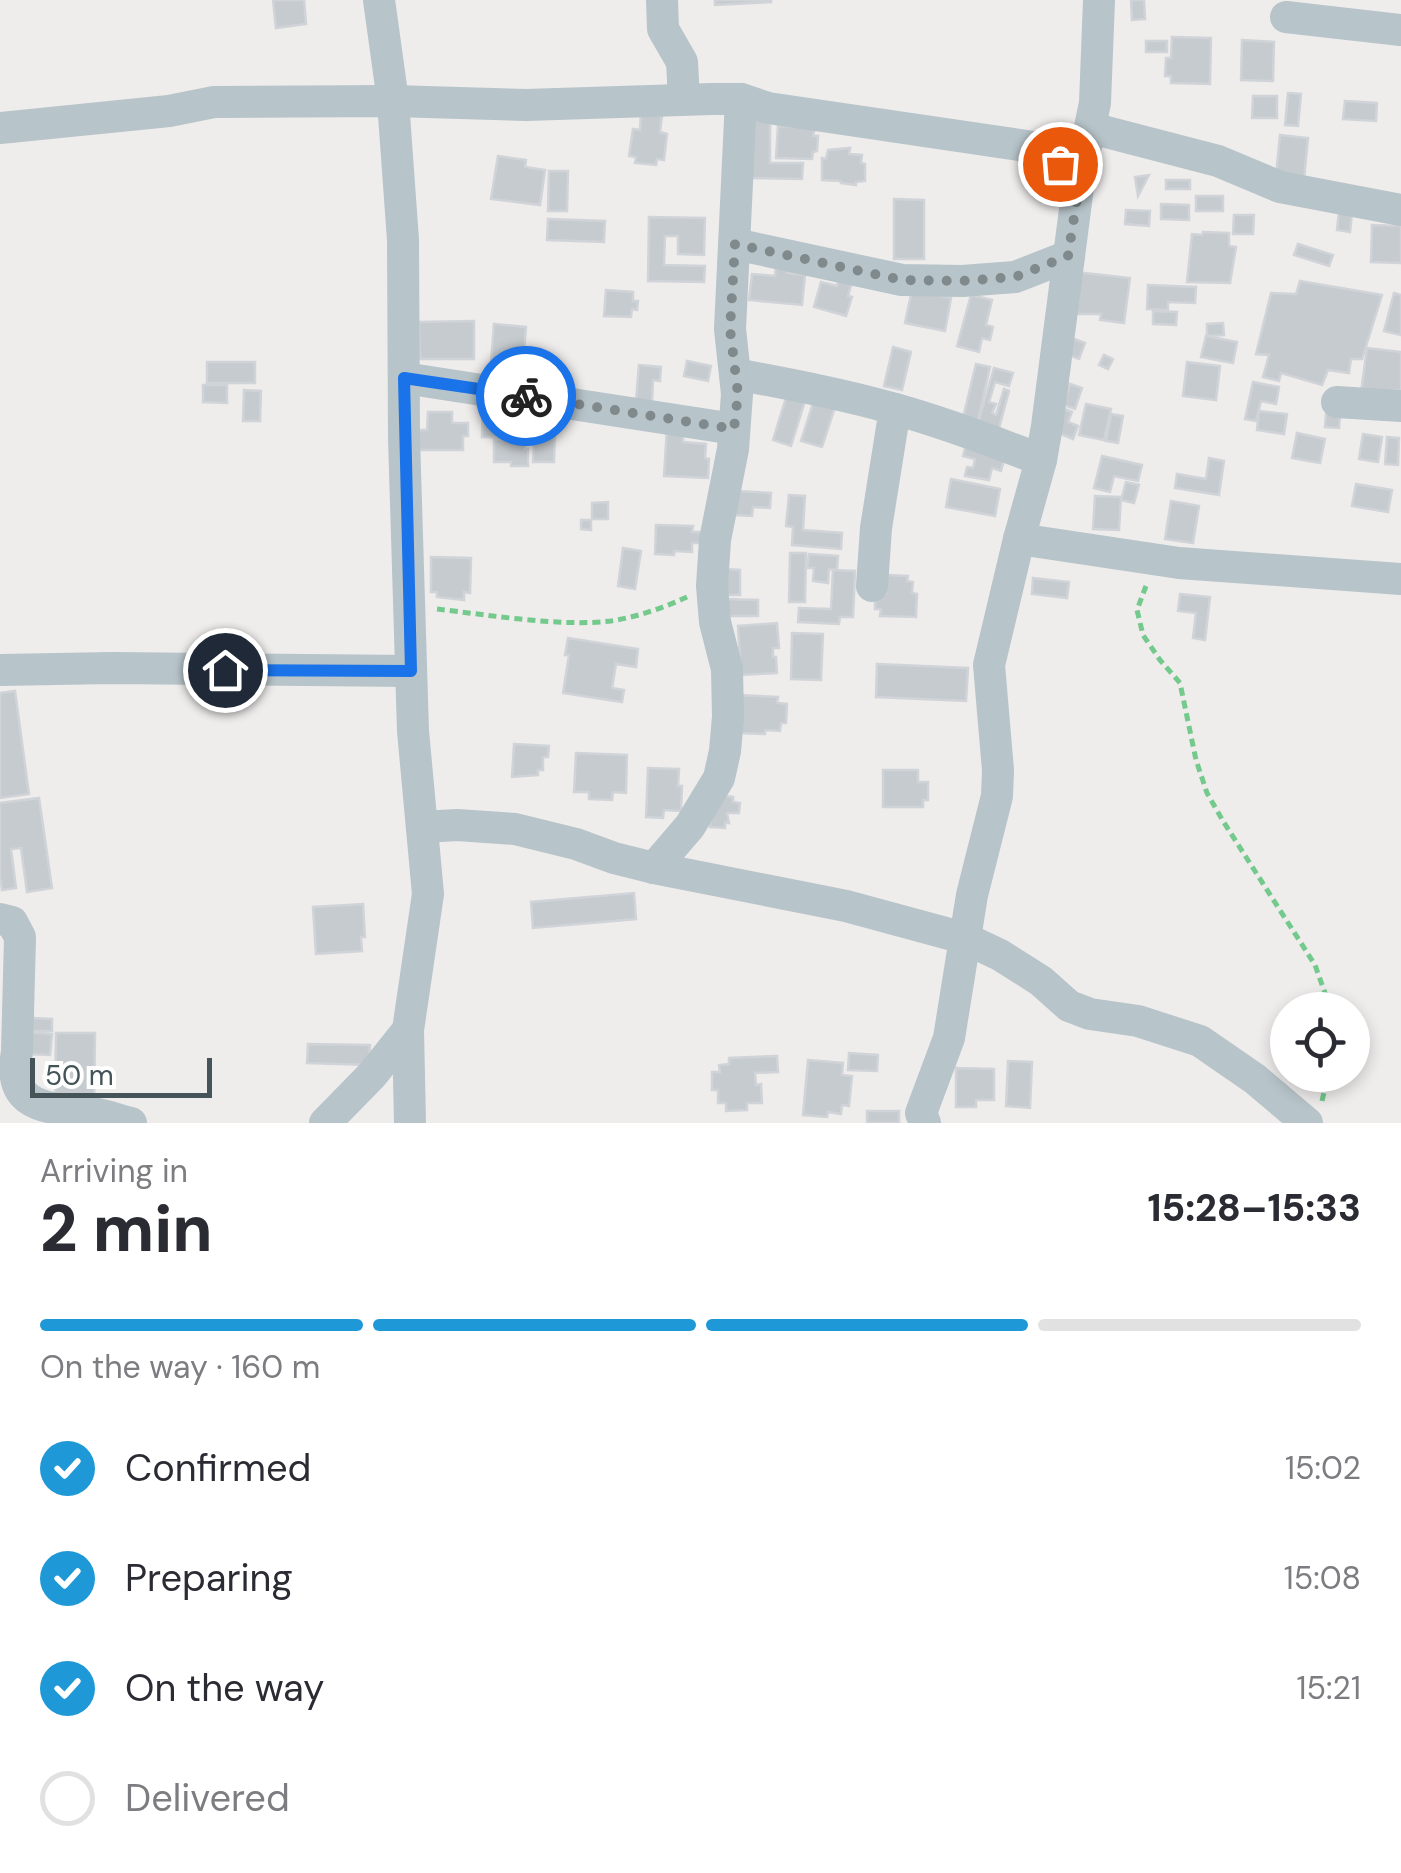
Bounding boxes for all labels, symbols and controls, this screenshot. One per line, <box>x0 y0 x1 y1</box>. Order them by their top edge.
pin <box>1018 122 1103 207</box>
icon: bag <box>1033 137 1088 192</box>
courier <box>476 346 576 446</box>
icon: bike <box>499 369 554 424</box>
pin <box>183 628 268 713</box>
icon: home <box>198 643 253 698</box>
map controls <box>1270 992 1370 1092</box>
button: locate <box>1270 992 1370 1092</box>
scale bar <box>30 1053 212 1098</box>
text: 50 m <box>45 1057 114 1094</box>
text: Arriving in <box>40 1150 188 1192</box>
text: 15:28–15:33 <box>1148 1183 1361 1233</box>
text: 2 min <box>40 1187 213 1271</box>
text: On the way · 160 m <box>40 1346 320 1388</box>
icon: check <box>40 1441 95 1496</box>
text: Confirmed <box>125 1443 311 1493</box>
text: 15:02 <box>1285 1447 1361 1489</box>
icon: check <box>40 1551 95 1606</box>
text: Preparing <box>125 1553 293 1603</box>
text: 15:08 <box>1284 1557 1361 1599</box>
icon: check <box>40 1661 95 1716</box>
text: On the way <box>125 1663 324 1713</box>
text: 15:21 <box>1297 1667 1361 1709</box>
text: Delivered <box>125 1773 290 1823</box>

